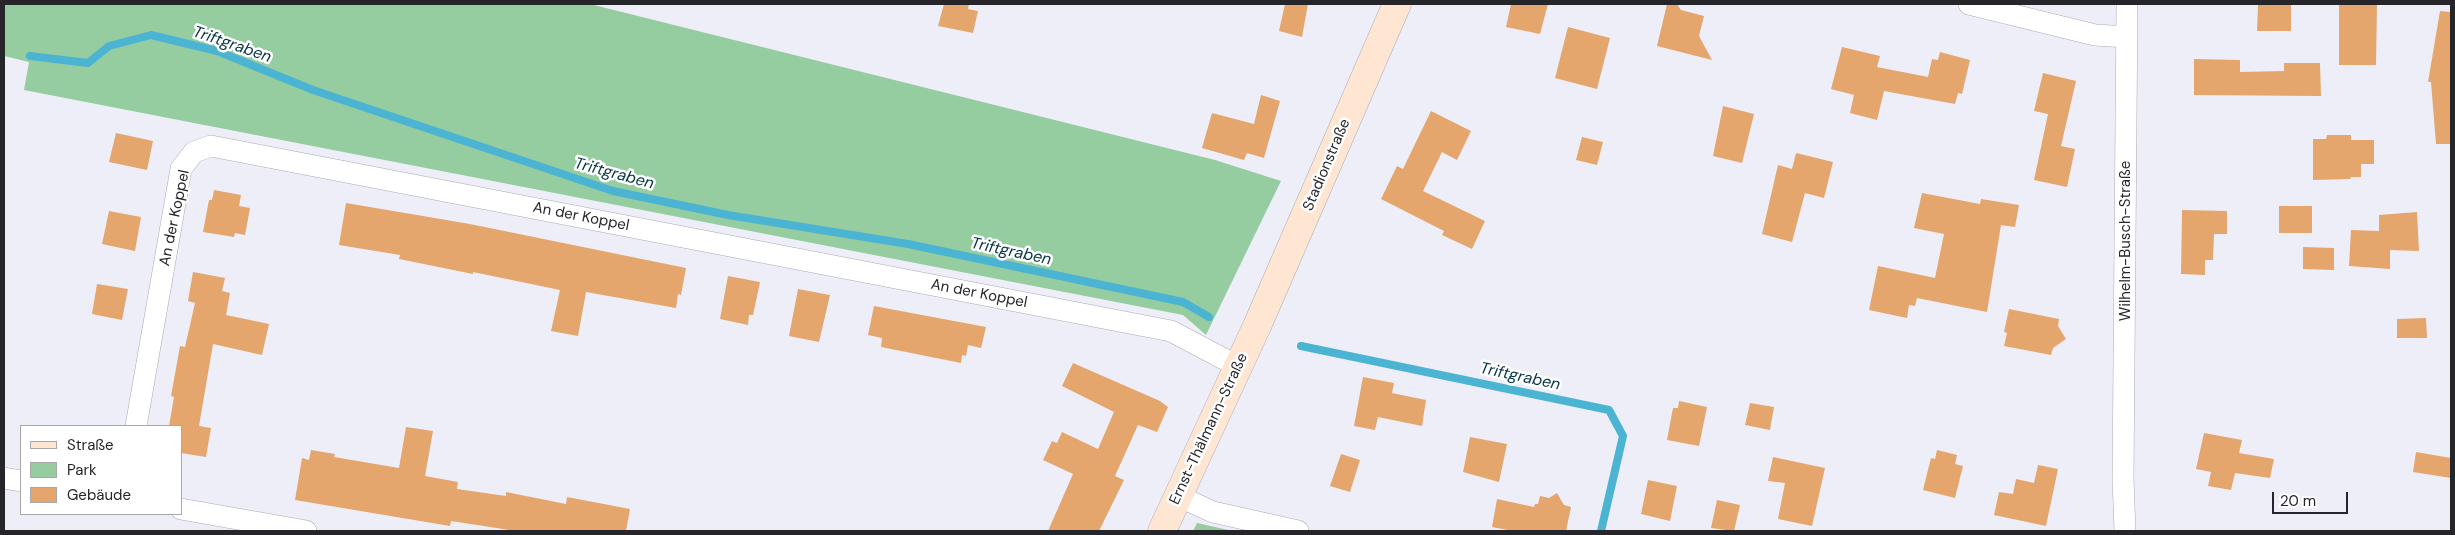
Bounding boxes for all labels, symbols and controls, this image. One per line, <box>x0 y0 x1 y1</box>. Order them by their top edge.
water label: Triftgraben <box>190 23 274 67</box>
street label: Stadionstraße <box>1300 116 1354 214</box>
water label: Triftgraben <box>572 154 656 194</box>
street label: Wilhelm-Busch-Straße <box>2117 161 2135 321</box>
street label: An der Koppel <box>156 168 194 268</box>
street label: An der Koppel <box>531 199 631 235</box>
water label: Triftgraben <box>969 234 1053 270</box>
street label: An der Koppel <box>929 276 1029 312</box>
street label: Ernst-Thälmann-Straße <box>1166 350 1252 508</box>
water label: Triftgraben <box>1478 359 1562 395</box>
legend <box>20 425 182 515</box>
text: Straße <box>67 435 114 455</box>
text: Park <box>67 460 97 480</box>
scale bar <box>2275 482 2351 514</box>
text: Gebäude <box>67 485 131 505</box>
text: 20 m <box>2280 491 2316 511</box>

